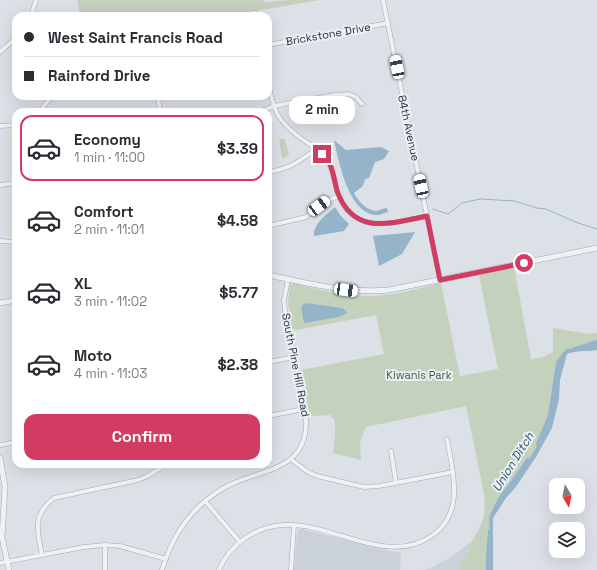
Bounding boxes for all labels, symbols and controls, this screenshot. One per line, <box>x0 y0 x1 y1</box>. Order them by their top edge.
street label: Brickstone Drive <box>284 20 372 48</box>
text: West Saint Francis Road <box>48 28 223 47</box>
car <box>389 54 405 80</box>
text: Rainford Drive <box>48 66 150 85</box>
street label: 84th Avenue <box>395 94 423 162</box>
callout: 2 min <box>289 96 355 124</box>
text: 2 min <box>305 101 339 118</box>
icon: car <box>26 130 62 166</box>
text: Economy <box>74 130 141 149</box>
text: $3.39 <box>217 139 258 158</box>
route end <box>313 145 331 163</box>
text: 1 min · 11:00 <box>74 149 145 166</box>
car <box>413 173 429 199</box>
car <box>306 194 332 218</box>
icon: car <box>26 202 62 238</box>
text: Comfort <box>74 202 134 221</box>
text: $4.58 <box>217 211 258 230</box>
text: 2 min · 11:01 <box>74 221 145 238</box>
route start <box>515 254 533 272</box>
icon: car <box>26 274 62 310</box>
text: XL <box>74 274 92 293</box>
car <box>333 282 359 298</box>
text: $5.77 <box>219 283 258 302</box>
text: 3 min · 11:02 <box>74 293 147 310</box>
street label: South Pine Hill Road <box>279 312 313 418</box>
icon: car <box>26 346 62 382</box>
text: Moto <box>74 346 112 365</box>
text: $2.38 <box>217 355 258 374</box>
text: 4 min · 11:03 <box>74 365 147 382</box>
park label: Kiwanis Park <box>386 368 452 382</box>
button: Confirm <box>24 414 260 460</box>
water label: Union Ditch <box>488 429 538 495</box>
north arrow <box>549 478 585 514</box>
map controls <box>549 478 585 558</box>
button: layers <box>549 522 585 558</box>

